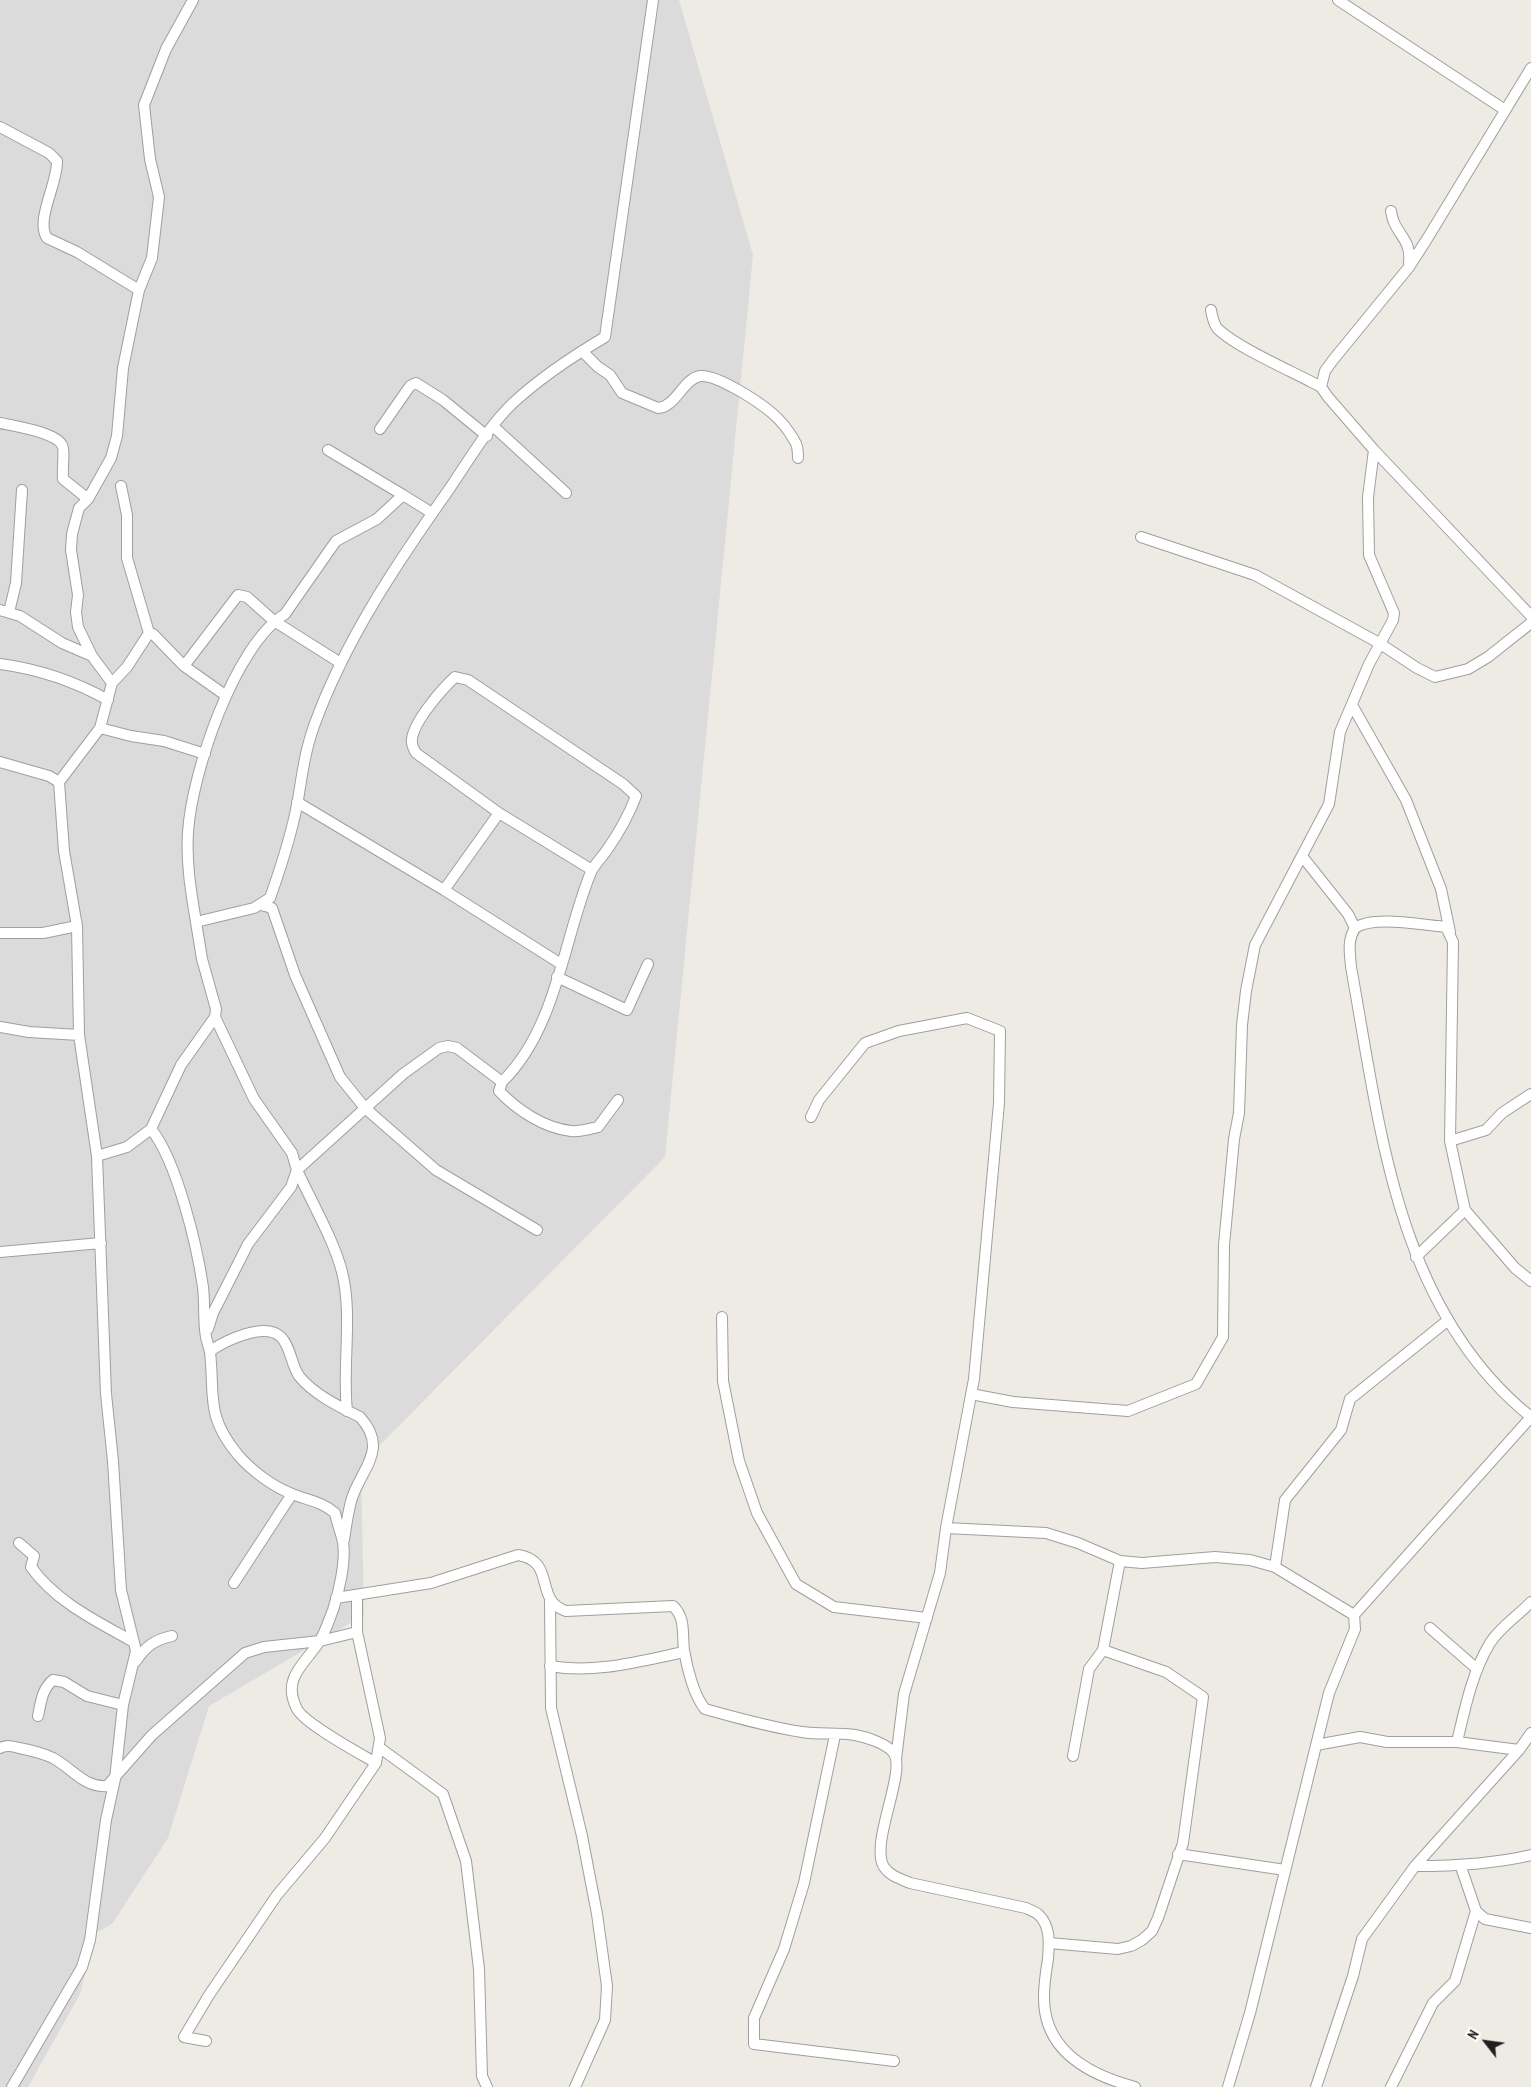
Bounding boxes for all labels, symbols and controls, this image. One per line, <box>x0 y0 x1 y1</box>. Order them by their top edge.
north arrow <box>1461 2017 1511 2067</box>
text: N <box>1463 2027 1483 2042</box>

